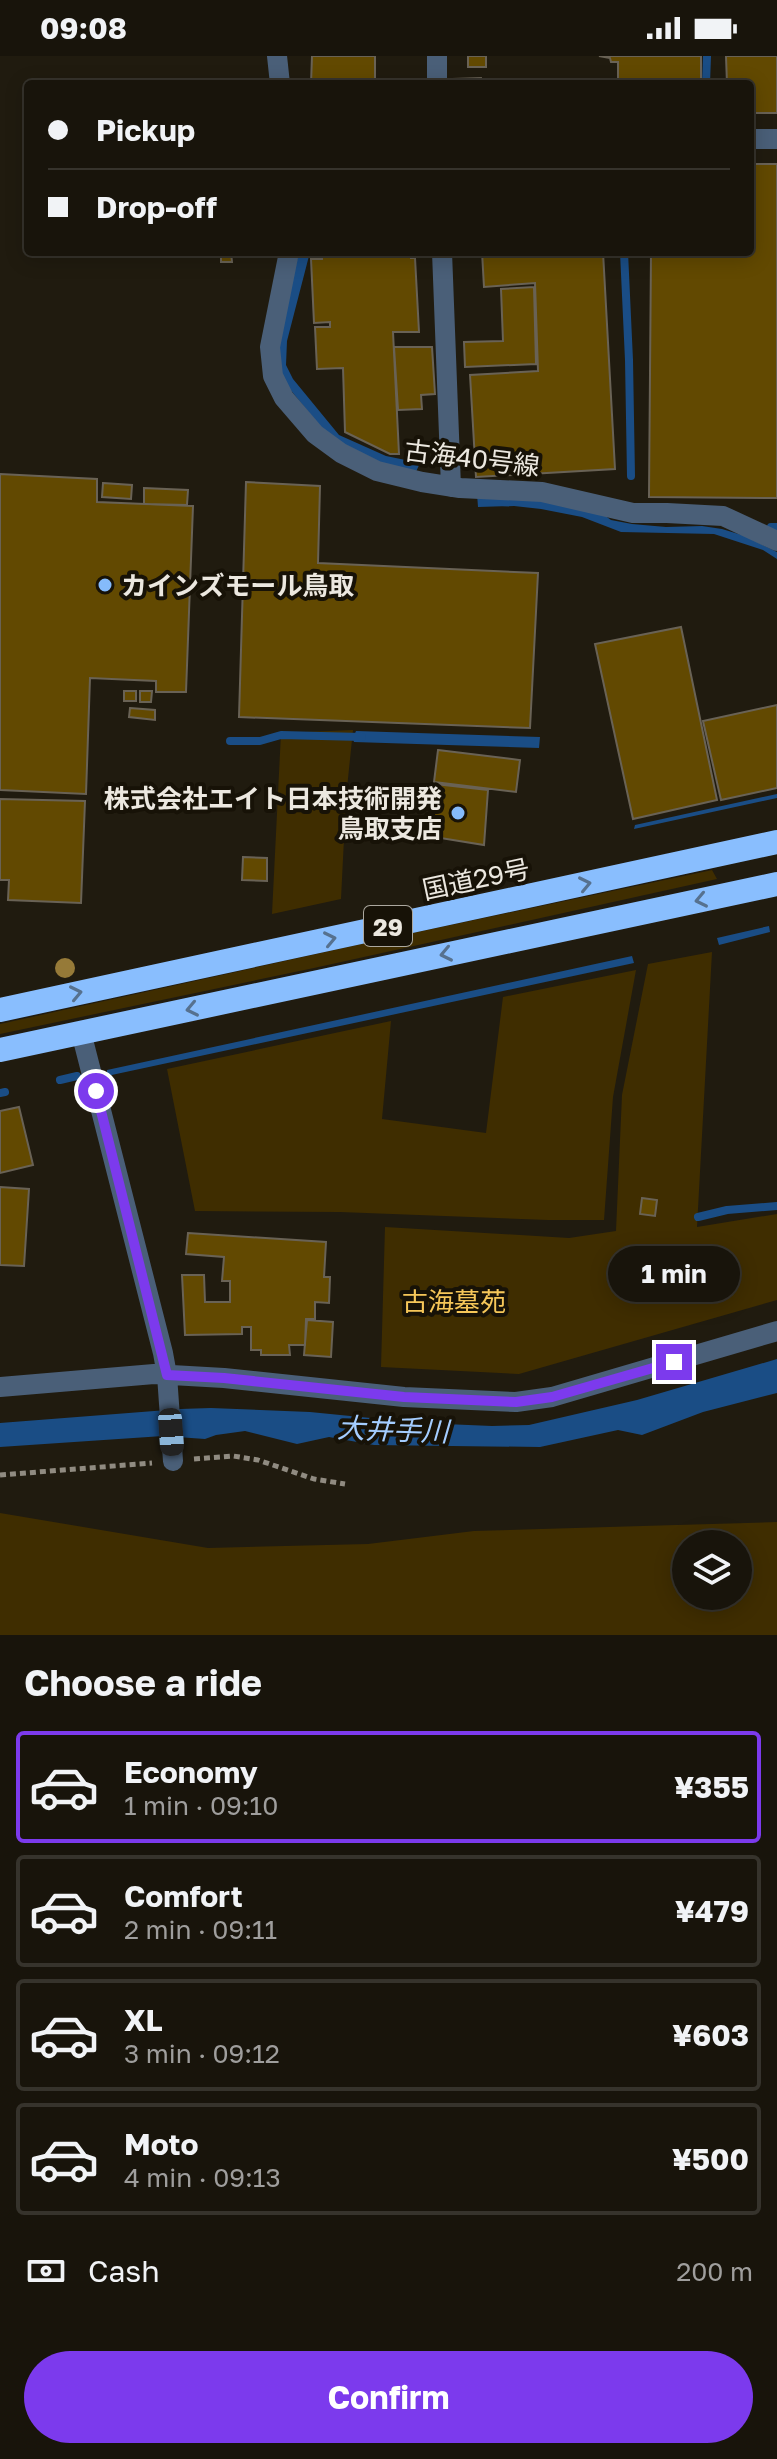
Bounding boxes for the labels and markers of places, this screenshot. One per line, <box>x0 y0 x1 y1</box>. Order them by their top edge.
place label: カインズモール鳥取 <box>121 570 354 601</box>
marker: カインズモール鳥取 <box>96 576 114 594</box>
place label: 株式会社エイト日本技術開発 鳥取支店 <box>104 783 442 844</box>
marker: 株式会社エイト日本技術開発 鳥取支店 <box>449 804 467 822</box>

